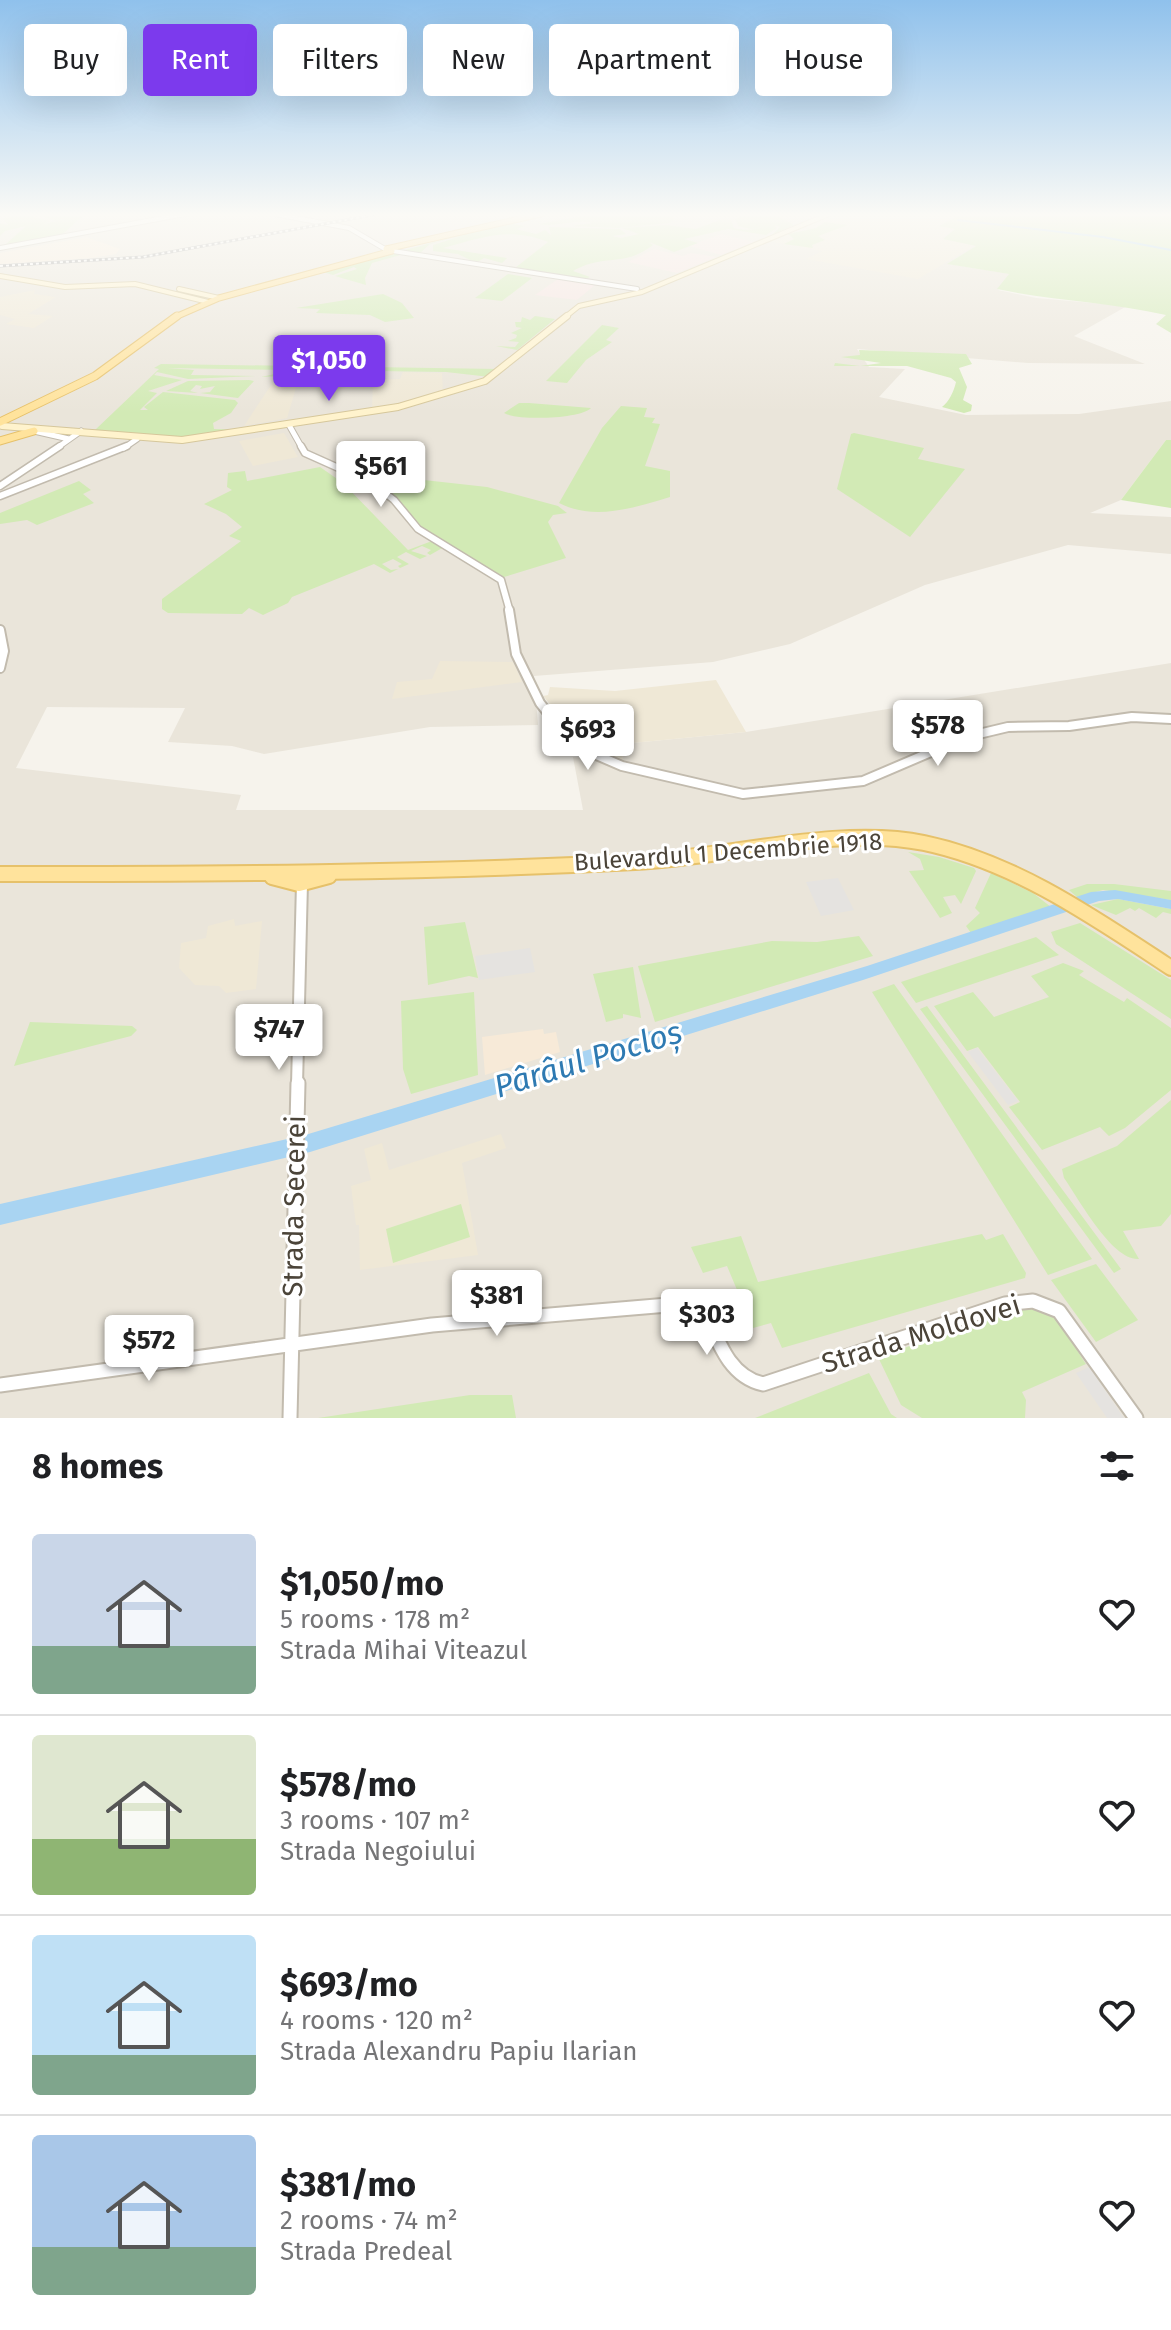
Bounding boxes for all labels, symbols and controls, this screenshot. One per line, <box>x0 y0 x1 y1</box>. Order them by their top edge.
chip: Buy <box>24 24 127 96</box>
chip: Rent <box>143 24 257 96</box>
chip: Filters <box>273 24 407 96</box>
chip: New <box>423 24 533 96</box>
chip: Apartment <box>549 24 739 96</box>
chip: House <box>755 24 892 96</box>
pin: $1,050 <box>264 335 394 403</box>
text: $1,050 <box>291 345 367 376</box>
pin: $561 <box>334 441 428 509</box>
text: $561 <box>354 451 408 482</box>
pin: $578 <box>891 700 985 768</box>
pin: $693 <box>541 704 635 772</box>
text: $578 <box>911 710 965 741</box>
text: $693 <box>560 714 616 745</box>
street label: Bulevardul 1 Decembrie 1918 <box>573 827 883 877</box>
pin: $747 <box>232 1004 326 1072</box>
water label: Pârâul Pocloș <box>490 1012 687 1107</box>
text: $747 <box>253 1014 305 1045</box>
street label: Strada Secerei <box>276 1115 312 1297</box>
pin: $381 <box>450 1270 544 1338</box>
text: $381 <box>470 1280 524 1311</box>
street label: Strada Moldovei <box>818 1288 1024 1380</box>
pin: $303 <box>660 1289 754 1357</box>
text: $303 <box>679 1299 735 1330</box>
pin: $572 <box>102 1315 196 1383</box>
text: $572 <box>123 1325 175 1356</box>
icon: filters <box>1095 1444 1139 1488</box>
text: 8 homes <box>32 1446 163 1487</box>
text: $1,050/mo <box>280 1563 444 1604</box>
icon: home <box>96 1566 192 1662</box>
icon: heart <box>1095 1592 1139 1636</box>
text: 5 rooms · 178 m² <box>280 1604 470 1635</box>
text: Strada Mihai Viteazul <box>280 1635 527 1666</box>
text: $578/mo <box>280 1764 416 1805</box>
icon: home <box>96 1767 192 1863</box>
icon: heart <box>1095 1793 1139 1837</box>
text: 3 rooms · 107 m² <box>280 1805 470 1836</box>
text: Strada Negoiului <box>280 1836 476 1867</box>
text: $693/mo <box>280 1964 418 2005</box>
icon: home <box>96 1967 192 2063</box>
icon: heart <box>1095 1993 1139 2037</box>
text: 4 rooms · 120 m² <box>280 2005 473 2036</box>
text: Strada Alexandru Papiu Ilarian <box>280 2036 638 2067</box>
text: $381/mo <box>280 2164 416 2205</box>
icon: home <box>96 2167 192 2263</box>
icon: heart <box>1095 2193 1139 2237</box>
text: 2 rooms · 74 m² <box>280 2205 458 2236</box>
text: Strada Predeal <box>280 2236 452 2267</box>

